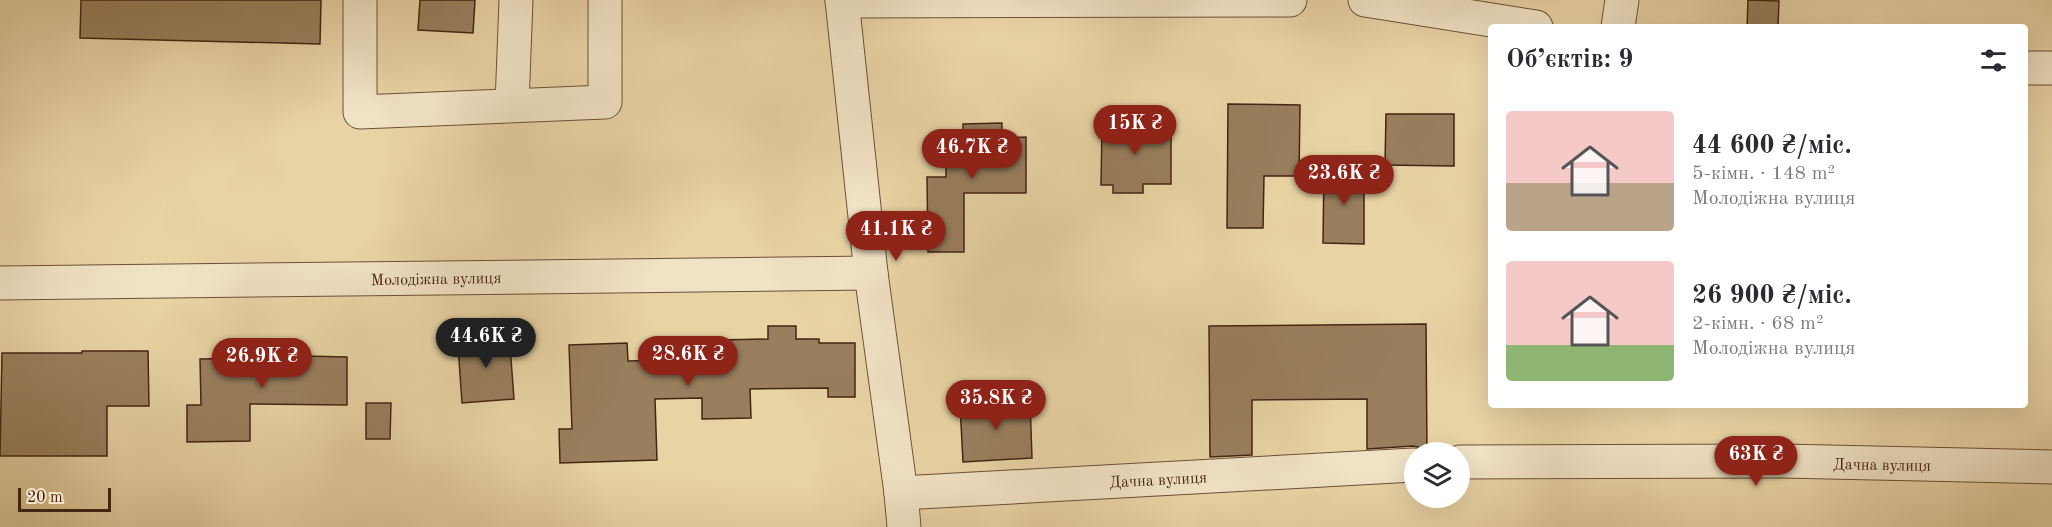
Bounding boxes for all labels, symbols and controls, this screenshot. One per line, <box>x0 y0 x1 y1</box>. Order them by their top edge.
icon: filters <box>1977 44 2010 77</box>
text: Об’єктів: 9 <box>1506 47 1633 73</box>
pin: 15K ₴ <box>1093 105 1177 156</box>
text: 15K ₴ <box>1107 114 1163 134</box>
pin: 46.7K ₴ <box>917 129 1027 180</box>
text: 44 600 ₴/міс. <box>1692 133 1852 159</box>
icon: home <box>1554 135 1626 207</box>
text: 46.7K ₴ <box>936 138 1008 158</box>
pin: 23.6K ₴ <box>1289 155 1399 206</box>
text: 23.6K ₴ <box>1308 164 1380 184</box>
text: 5-кімн. · 148 m² <box>1692 164 1835 184</box>
text: Молодіжна вулиця <box>1692 189 1855 209</box>
pin: 41.1K ₴ <box>841 211 951 262</box>
text: 41.1K ₴ <box>860 220 932 240</box>
street label: Молодіжна вулиця <box>371 271 502 289</box>
text: 26 900 ₴/міс. <box>1692 283 1852 309</box>
icon: home <box>1554 285 1626 357</box>
text: 2-кімн. · 68 m² <box>1692 314 1824 334</box>
pin: 44.6K ₴ <box>431 318 541 369</box>
text: 44.6K ₴ <box>450 327 522 347</box>
pin: 28.6K ₴ <box>633 336 743 387</box>
pin: 26.9K ₴ <box>207 338 317 389</box>
text: Молодіжна вулиця <box>1692 339 1855 359</box>
text: 28.6K ₴ <box>652 345 724 365</box>
text: 26.9K ₴ <box>226 347 298 367</box>
pin: 35.8K ₴ <box>941 380 1051 431</box>
text: 35.8K ₴ <box>960 389 1032 409</box>
pin: 63K ₴ <box>1714 436 1798 487</box>
map controls <box>1404 442 1470 508</box>
button: layers <box>1404 442 1470 508</box>
text: 63K ₴ <box>1728 445 1784 465</box>
street label: Дачна вулиця <box>1833 457 1931 475</box>
street label: Дачна вулиця <box>1109 470 1207 492</box>
scale bar <box>18 485 111 512</box>
text: 20 m <box>27 490 63 506</box>

